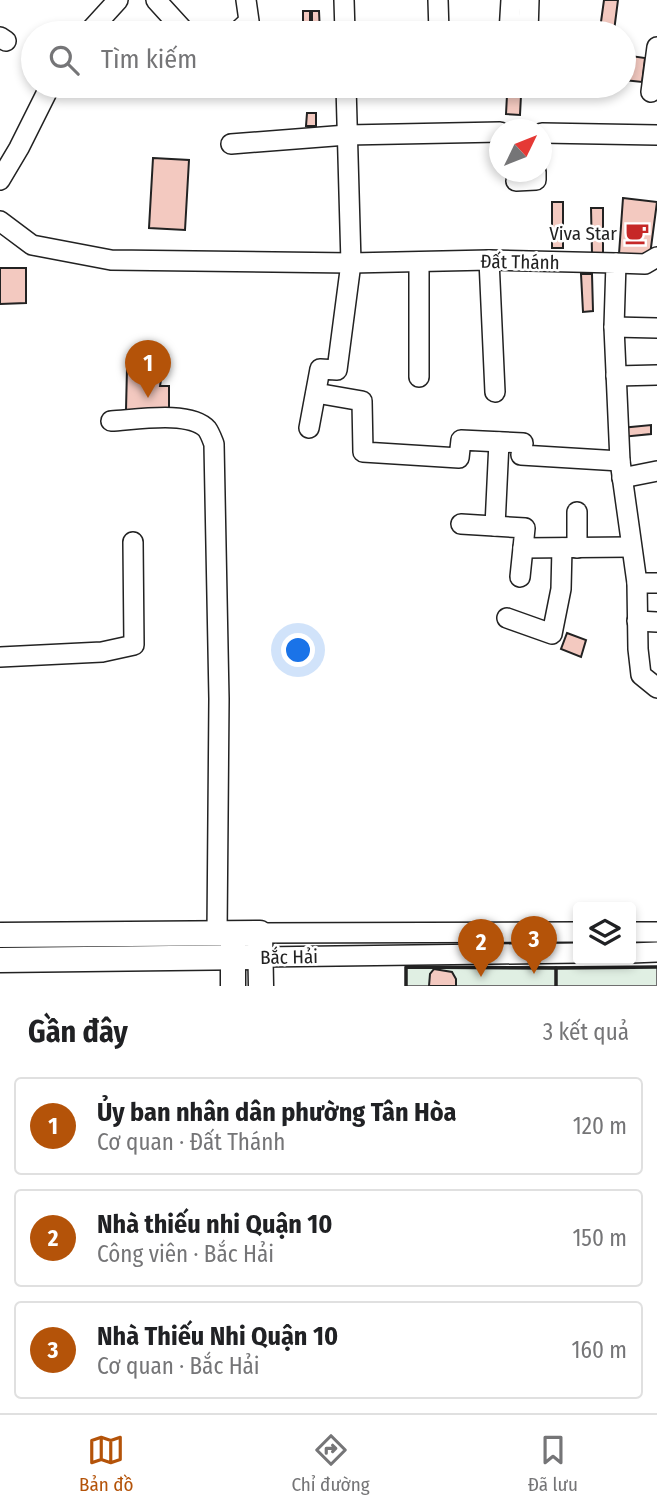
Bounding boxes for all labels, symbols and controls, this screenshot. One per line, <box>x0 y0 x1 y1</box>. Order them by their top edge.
search box <box>21 21 636 98</box>
icon: search <box>45 41 83 79</box>
text: Tìm kiếm <box>101 44 197 75</box>
north arrow <box>489 119 552 182</box>
cafe icon: Viva Star <box>623 219 651 247</box>
place label: Viva Star <box>549 222 617 245</box>
street label: Đất Thánh <box>480 250 560 274</box>
pin: 1 <box>125 340 171 398</box>
your location <box>281 633 315 667</box>
map controls <box>573 902 636 965</box>
button: layers <box>573 902 636 965</box>
pin: 3 <box>511 916 557 974</box>
pin: 2 <box>458 919 504 977</box>
street label: Bắc Hải <box>260 945 318 969</box>
text: Gần đây <box>28 1014 128 1050</box>
text: 3 kết quả <box>543 1018 629 1046</box>
text: Ủy ban nhân dân phường Tân Hòa <box>97 1097 456 1128</box>
text: 1 <box>48 1112 58 1140</box>
text: 120 m <box>573 1112 627 1140</box>
text: Cơ quan · Đất Thánh <box>97 1128 285 1156</box>
text: Nhà thiếu nhi Quận 10 <box>97 1209 333 1240</box>
text: 2 <box>48 1224 58 1252</box>
text: 150 m <box>572 1224 627 1252</box>
text: Công viên · Bắc Hải <box>97 1240 274 1268</box>
text: Nhà Thiếu Nhi Quận 10 <box>97 1321 338 1352</box>
text: 3 <box>48 1336 58 1364</box>
text: 160 m <box>572 1336 627 1364</box>
text: Cơ quan · Bắc Hải <box>97 1352 260 1380</box>
tab: Bản đồ <box>79 1431 133 1496</box>
tab: Chỉ đường <box>291 1431 370 1496</box>
tab: Đã lưu <box>528 1431 578 1496</box>

